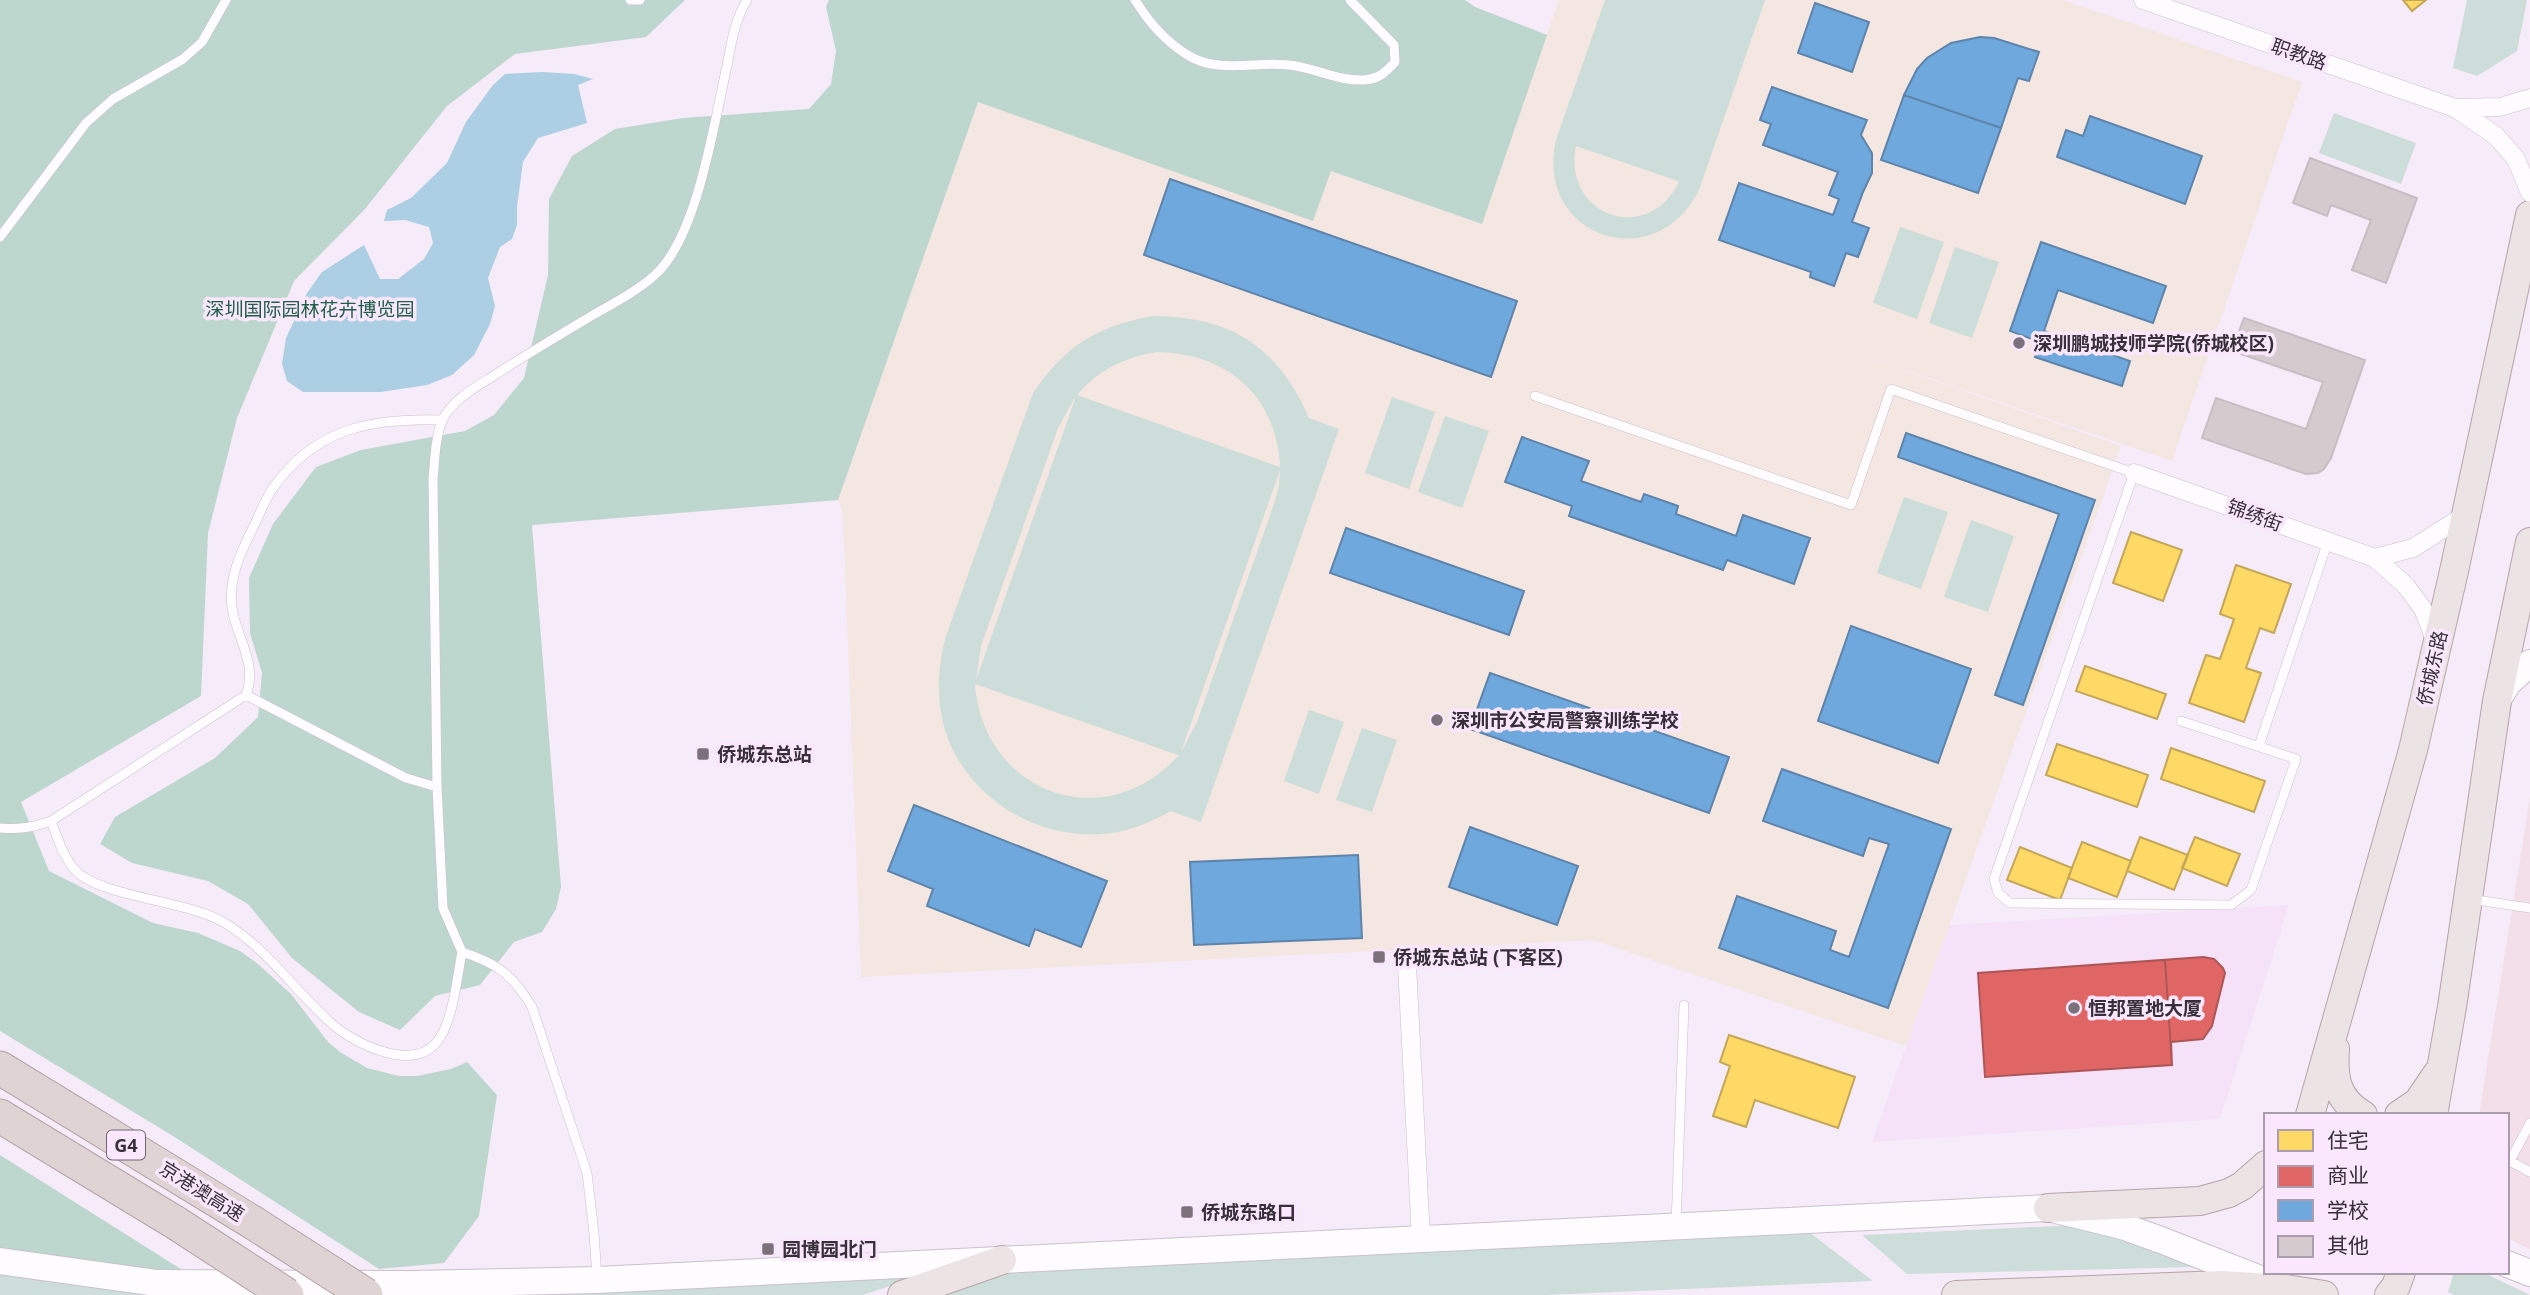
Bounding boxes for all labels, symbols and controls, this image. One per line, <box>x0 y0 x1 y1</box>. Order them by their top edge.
street label: 职教路 <box>2268 32 2330 76</box>
park label: 深圳国际园林花卉博览园 <box>205 296 415 322</box>
place label: 深圳鹏城技师学院(侨城校区) <box>2033 330 2274 356</box>
marker: 深圳鹏城技师学院(侨城校区) <box>2011 335 2027 351</box>
street label: 锦绣街 <box>2224 493 2286 537</box>
street label: 侨城东路 <box>2411 628 2453 708</box>
place label: 深圳市公安局警察训练学校 <box>1451 707 1679 733</box>
marker: 深圳市公安局警察训练学校 <box>1429 712 1445 728</box>
place label: 侨城东总站 <box>717 741 812 767</box>
marker: 侨城东总站 <box>695 746 711 762</box>
place label: 侨城东总站 (下客区) <box>1393 944 1563 970</box>
marker: 侨城东总站 (下客区) <box>1371 949 1387 965</box>
place label: 恒邦置地大厦 <box>2088 995 2202 1021</box>
marker: 恒邦置地大厦 <box>2066 1000 2082 1016</box>
legend <box>2264 1113 2509 1274</box>
text: 住宅 <box>2327 1126 2369 1154</box>
road number: G4 <box>107 1130 145 1160</box>
street label: 京港澳高速 <box>155 1155 249 1227</box>
text: 商业 <box>2327 1161 2369 1189</box>
text: 学校 <box>2327 1196 2369 1224</box>
place label: 侨城东路口 <box>1201 1199 1296 1225</box>
marker: 侨城东路口 <box>1179 1204 1195 1220</box>
text: 其他 <box>2327 1231 2369 1259</box>
place label: 园博园北门 <box>782 1236 877 1262</box>
marker: 园博园北门 <box>760 1241 776 1257</box>

